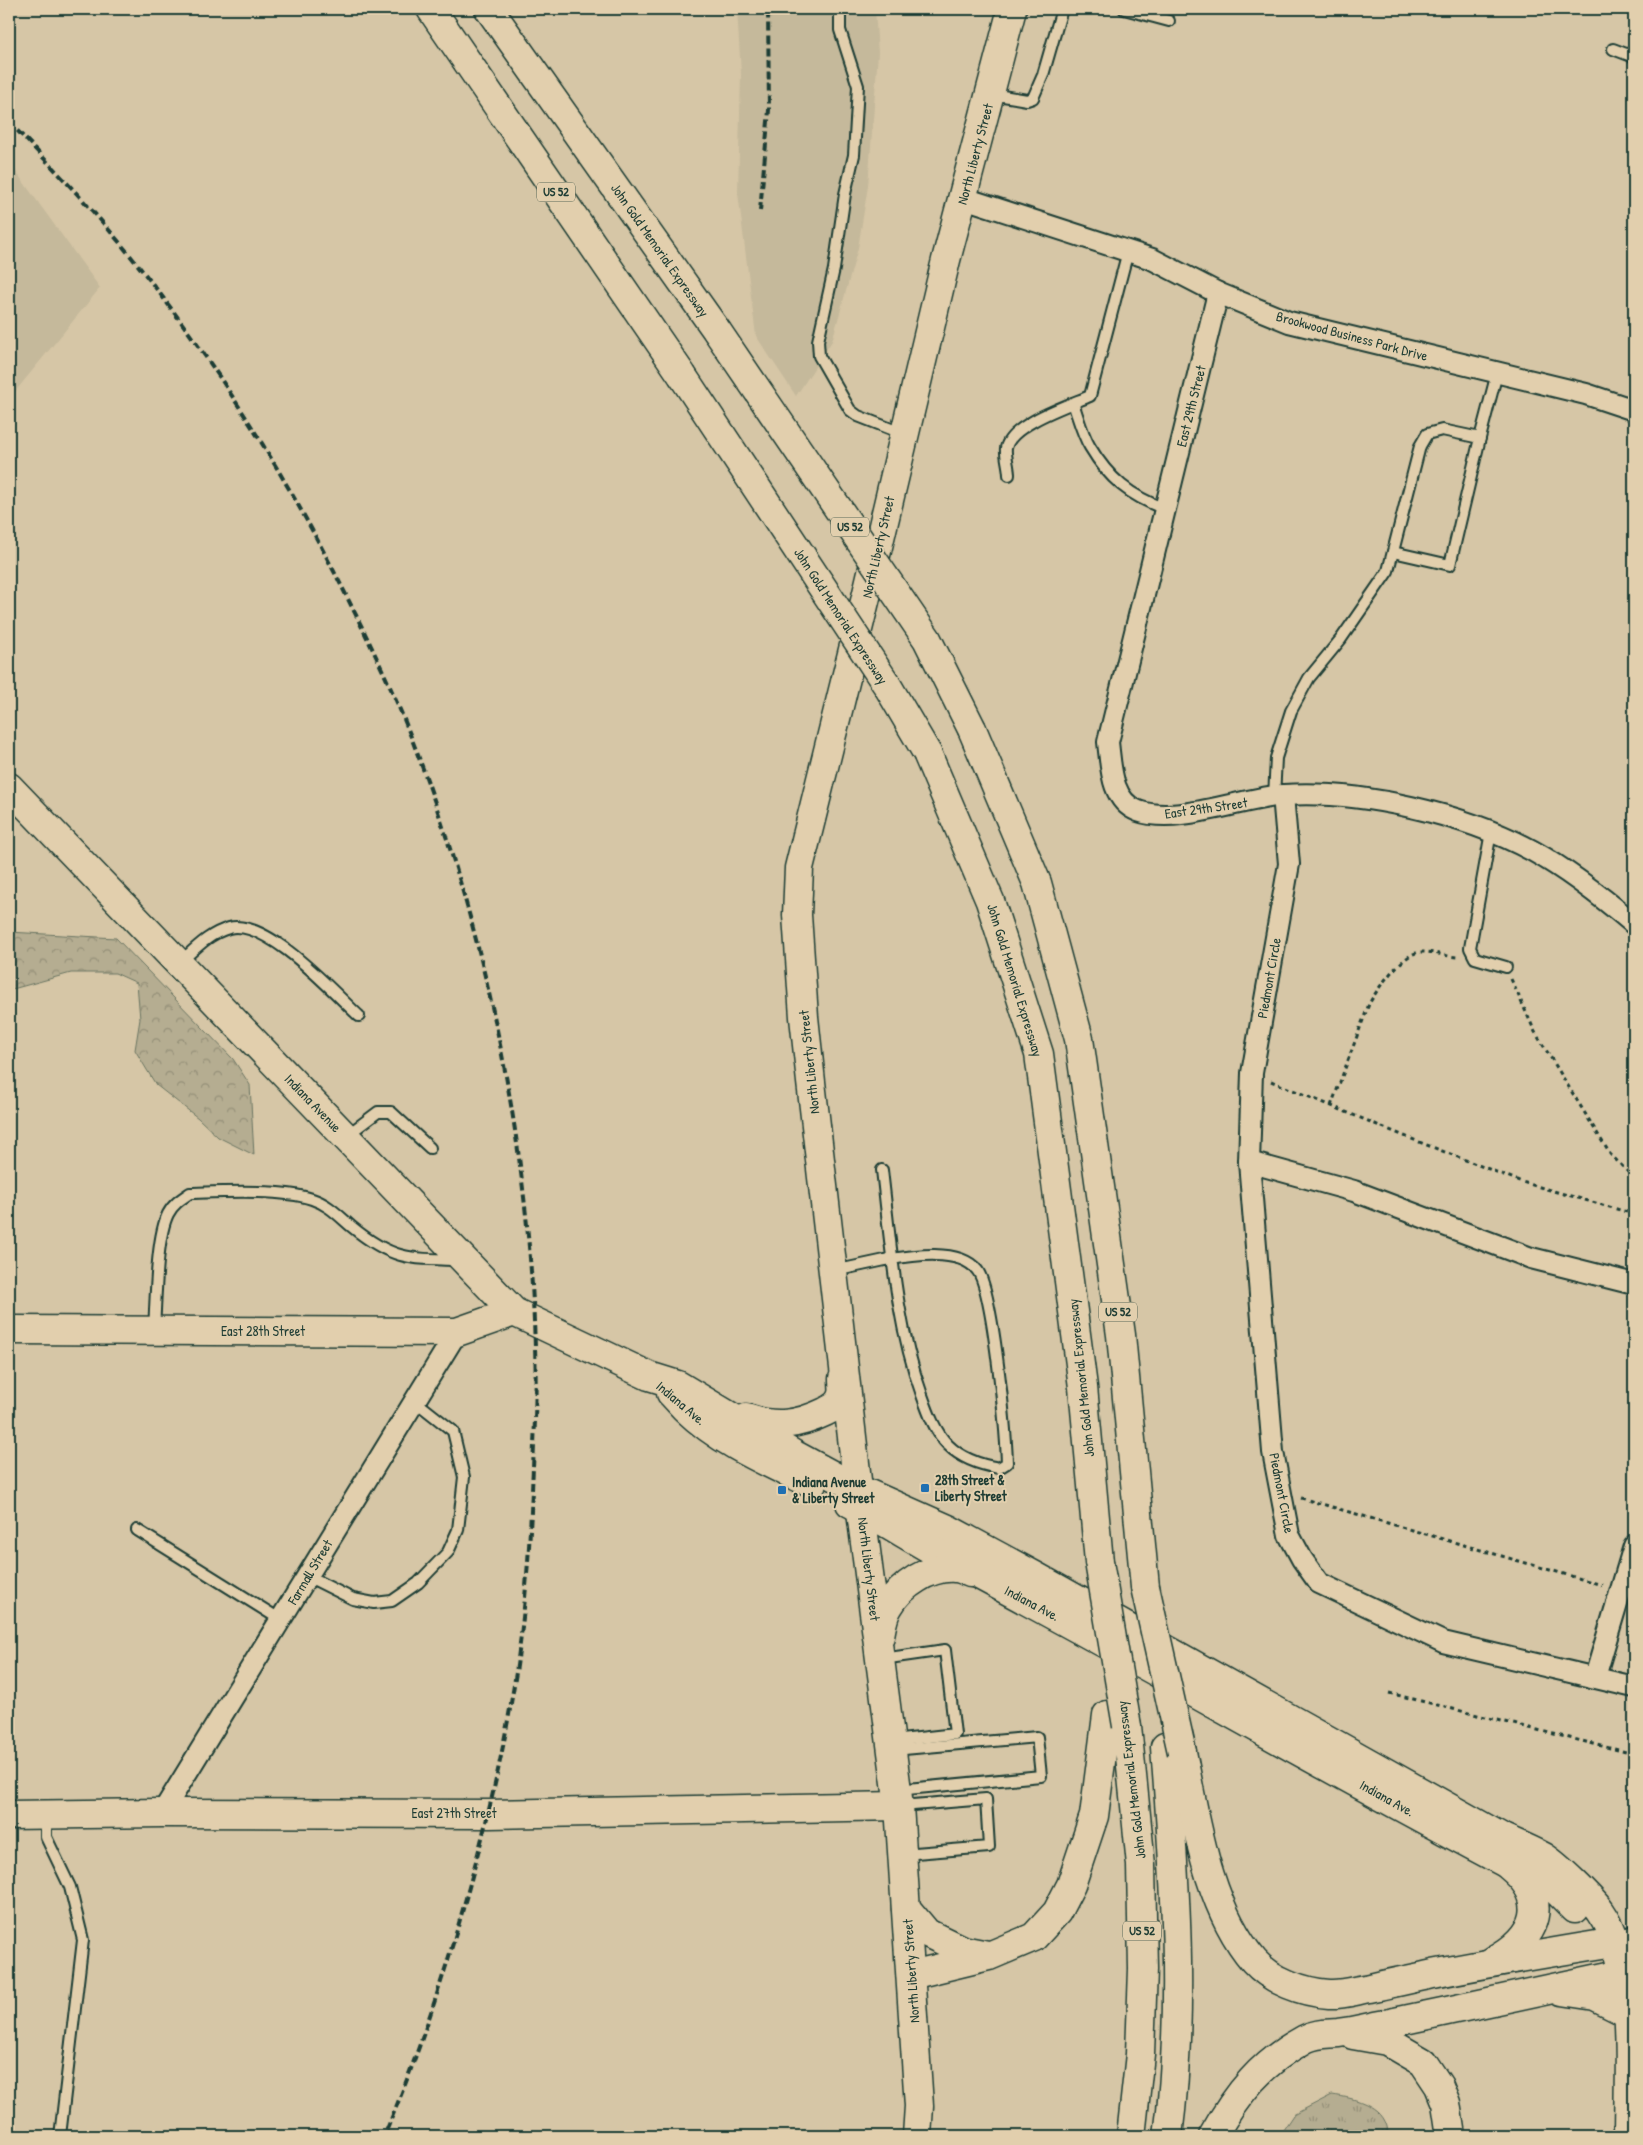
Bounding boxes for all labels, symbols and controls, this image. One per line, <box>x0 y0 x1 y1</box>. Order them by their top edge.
street label: North Liberty Street <box>952 101 998 207</box>
street label: John Gold Memorial Expressway <box>606 179 714 321</box>
road number: US 52 <box>537 182 575 202</box>
street label: Brookwood Business Park Drive <box>1274 306 1430 365</box>
street label: East 29th Street <box>1171 363 1210 449</box>
street label: North Liberty Street <box>857 494 899 600</box>
road number: US 52 <box>831 518 869 536</box>
street label: John Gold Memorial Expressway <box>789 544 893 688</box>
street label: East 29th Street <box>1163 792 1249 823</box>
street label: John Gold Memorial Expressway <box>982 901 1048 1059</box>
street label: Piedmont Circle <box>1252 936 1285 1020</box>
street label: North Liberty Street <box>794 1009 824 1115</box>
street label: Indiana Avenue <box>281 1069 346 1136</box>
street label: John Gold Memorial Expressway <box>1063 1298 1099 1458</box>
road number: US 52 <box>1099 1302 1137 1321</box>
street label: East 28th Street <box>221 1321 305 1340</box>
street label: Indiana Ave. <box>652 1376 710 1429</box>
street label: Piedmont Circle <box>1265 1451 1300 1535</box>
place label: 28th Street & Liberty Street <box>935 1470 1008 1507</box>
place label: Indiana Avenue & Liberty Street <box>792 1472 875 1509</box>
marker: 28th Street & Liberty Street <box>919 1482 931 1494</box>
marker: Indiana Avenue & Liberty Street <box>776 1484 788 1496</box>
street label: North Liberty Street <box>853 1516 885 1622</box>
street label: Farmall Street <box>282 1535 337 1609</box>
street label: Indiana Ave. <box>1001 1580 1063 1625</box>
street label: John Gold Memorial Expressway <box>1111 1700 1151 1860</box>
street label: Indiana Ave. <box>1357 1775 1418 1820</box>
street label: East 27th Street <box>411 1803 497 1822</box>
street label: North Liberty Street <box>897 1918 925 2024</box>
road number: US 52 <box>1123 1922 1161 1940</box>

